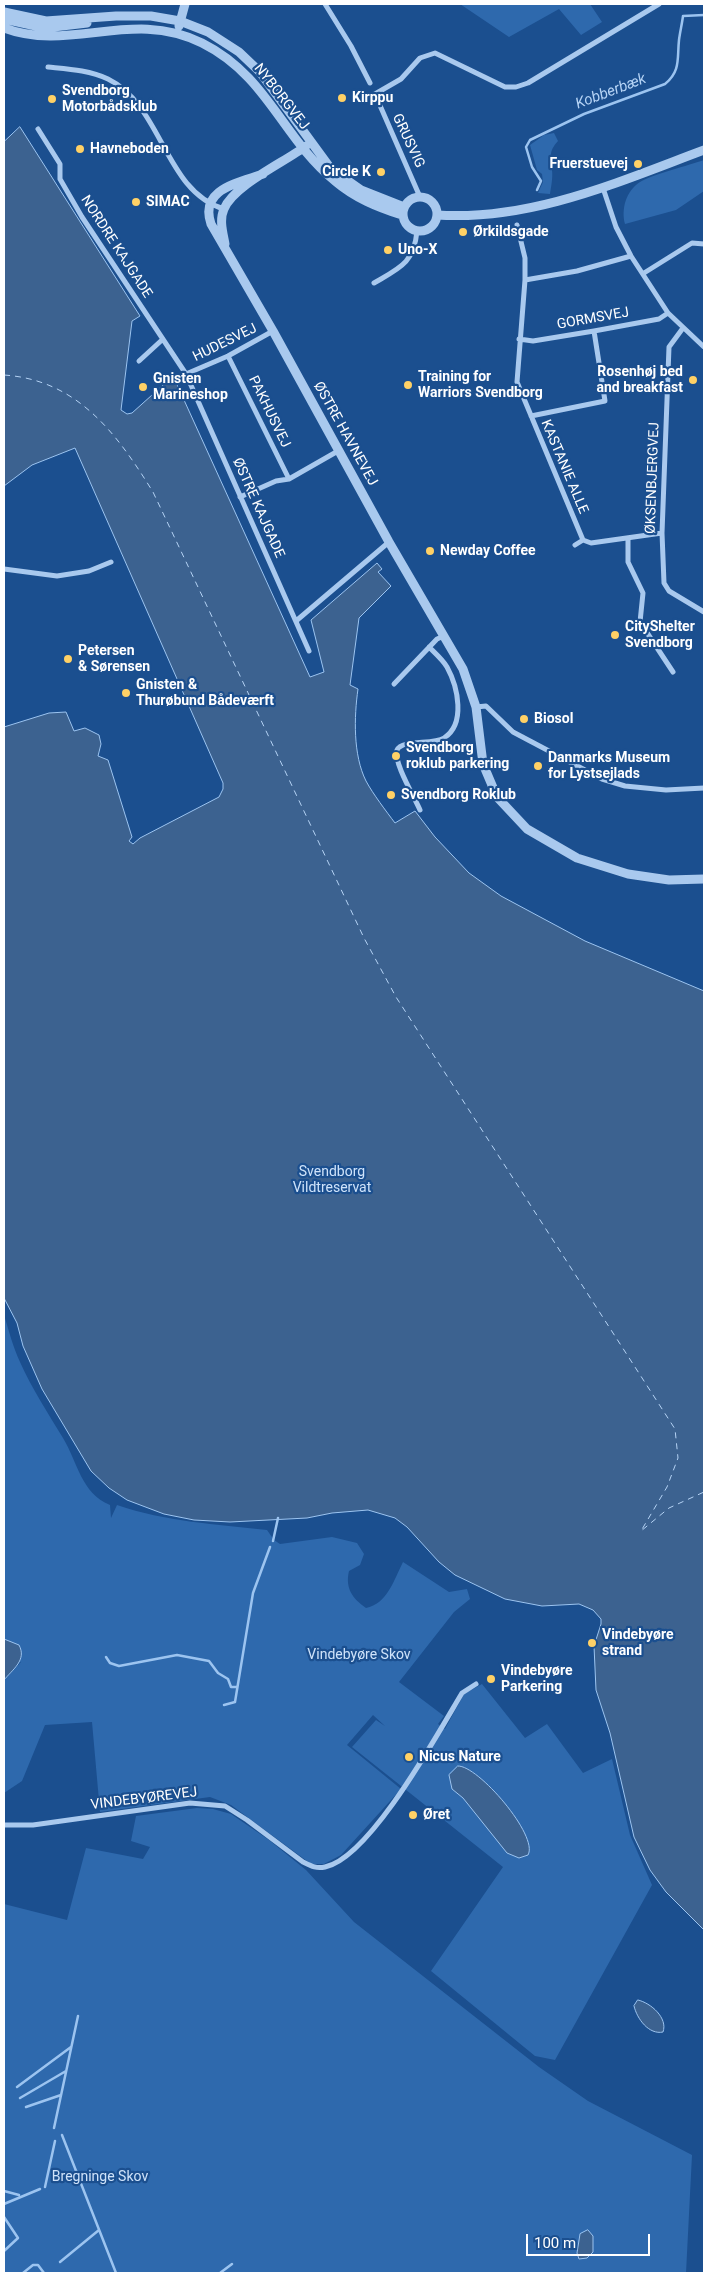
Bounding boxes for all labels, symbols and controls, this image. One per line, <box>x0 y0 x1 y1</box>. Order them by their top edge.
street label: NYBORGVEJ <box>250 61 312 133</box>
water label: Kobberbæk <box>573 70 649 114</box>
place label: Svendborg Motorbådsklub <box>62 83 157 115</box>
place label: Kirppu <box>352 90 393 106</box>
marker: Kirppu <box>336 92 348 104</box>
marker: Svendborg Motorbådsklub <box>46 93 58 105</box>
street label: GRUSVIG <box>388 111 428 171</box>
place label: Havneboden <box>90 141 169 157</box>
marker: Havneboden <box>74 143 86 155</box>
place label: Fruerstuevej <box>549 156 628 172</box>
marker: Fruerstuevej <box>632 158 644 170</box>
place label: Circle K <box>322 164 371 180</box>
marker: Circle K <box>375 166 387 178</box>
street label: NORDRE KAJGADE <box>77 193 155 301</box>
place label: SIMAC <box>146 194 190 210</box>
marker: SIMAC <box>130 196 142 208</box>
place label: Ørkildsgade <box>473 224 549 240</box>
marker: Ørkildsgade <box>457 226 469 238</box>
place label: Uno-X <box>398 242 437 258</box>
marker: Uno-X <box>382 244 394 256</box>
street label: GORMSVEJ <box>556 304 630 334</box>
street label: HUDESVEJ <box>190 320 260 366</box>
place label: Rosenhøj bed and breakfast <box>596 364 683 397</box>
place label: Training for Warriors Svendborg <box>418 369 543 402</box>
place label: Gnisten Marineshop <box>153 371 228 404</box>
street label: PAKHUSVEJ <box>244 373 294 451</box>
marker: Rosenhøj bed and breakfast <box>687 374 699 386</box>
street label: ØSTRE HAVNEVEJ <box>309 379 381 489</box>
marker: Training for Warriors Svendborg <box>402 379 414 391</box>
marker: Gnisten Marineshop <box>137 381 149 393</box>
street label: KASTANIE ALLE <box>537 417 591 517</box>
street label: ØKSENBJERGVEJ <box>643 422 663 534</box>
street label: ØSTRE KAJGADE <box>228 455 288 561</box>
place label: Newday Coffee <box>440 543 536 559</box>
marker: Newday Coffee <box>424 545 436 557</box>
place label: CityShelter Svendborg <box>625 619 695 652</box>
marker: CityShelter Svendborg <box>609 629 621 641</box>
place label: Petersen & Sørensen <box>78 643 150 676</box>
marker: Petersen & Sørensen <box>62 653 74 665</box>
place label: Gnisten & Thurøbund Bådeværft <box>136 677 274 710</box>
marker: Gnisten & Thurøbund Bådeværft <box>120 687 132 699</box>
place label: Biosol <box>534 711 573 727</box>
marker: Biosol <box>518 713 530 725</box>
place label: Svendborg roklub parkering <box>406 740 509 772</box>
marker: Svendborg roklub parkering <box>390 750 402 762</box>
place label: Danmarks Museum for Lystsejlads <box>548 750 670 782</box>
marker: Danmarks Museum for Lystsejlads <box>532 760 544 772</box>
place label: Svendborg Roklub <box>401 787 516 803</box>
marker: Svendborg Roklub <box>385 789 397 801</box>
park label: Svendborg Vildtreservat <box>293 1164 371 1196</box>
place label: Vindebyøre strand <box>602 1627 673 1660</box>
marker: Vindebyøre strand <box>586 1637 598 1649</box>
park label: Vindebyøre Skov <box>307 1647 411 1663</box>
place label: Vindebyøre Parkering <box>501 1663 572 1695</box>
marker: Vindebyøre Parkering <box>485 1673 497 1685</box>
place label: Nicus Nature <box>419 1749 501 1765</box>
marker: Nicus Nature <box>403 1751 415 1763</box>
street label: VINDEBYØREVEJ <box>90 1784 198 1814</box>
place label: Øret <box>423 1807 450 1823</box>
marker: Øret <box>407 1809 419 1821</box>
park label: Bregninge Skov <box>52 2169 148 2185</box>
scale bar <box>528 2224 652 2256</box>
text: 100 m <box>534 2234 576 2252</box>

